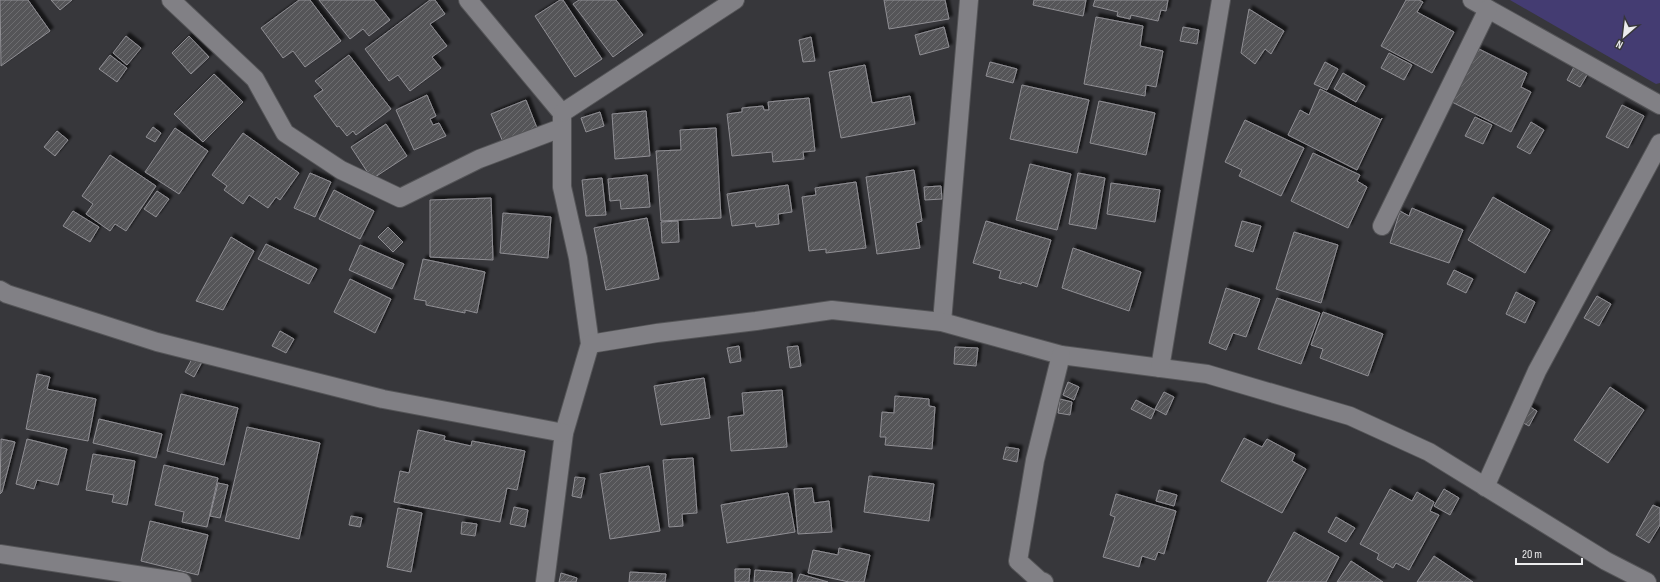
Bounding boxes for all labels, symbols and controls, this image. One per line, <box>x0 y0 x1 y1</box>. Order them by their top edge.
north arrow <box>1604 16 1644 56</box>
text: N <box>1614 37 1625 52</box>
scale bar <box>1516 540 1582 566</box>
text: 20 m <box>1522 547 1542 562</box>

